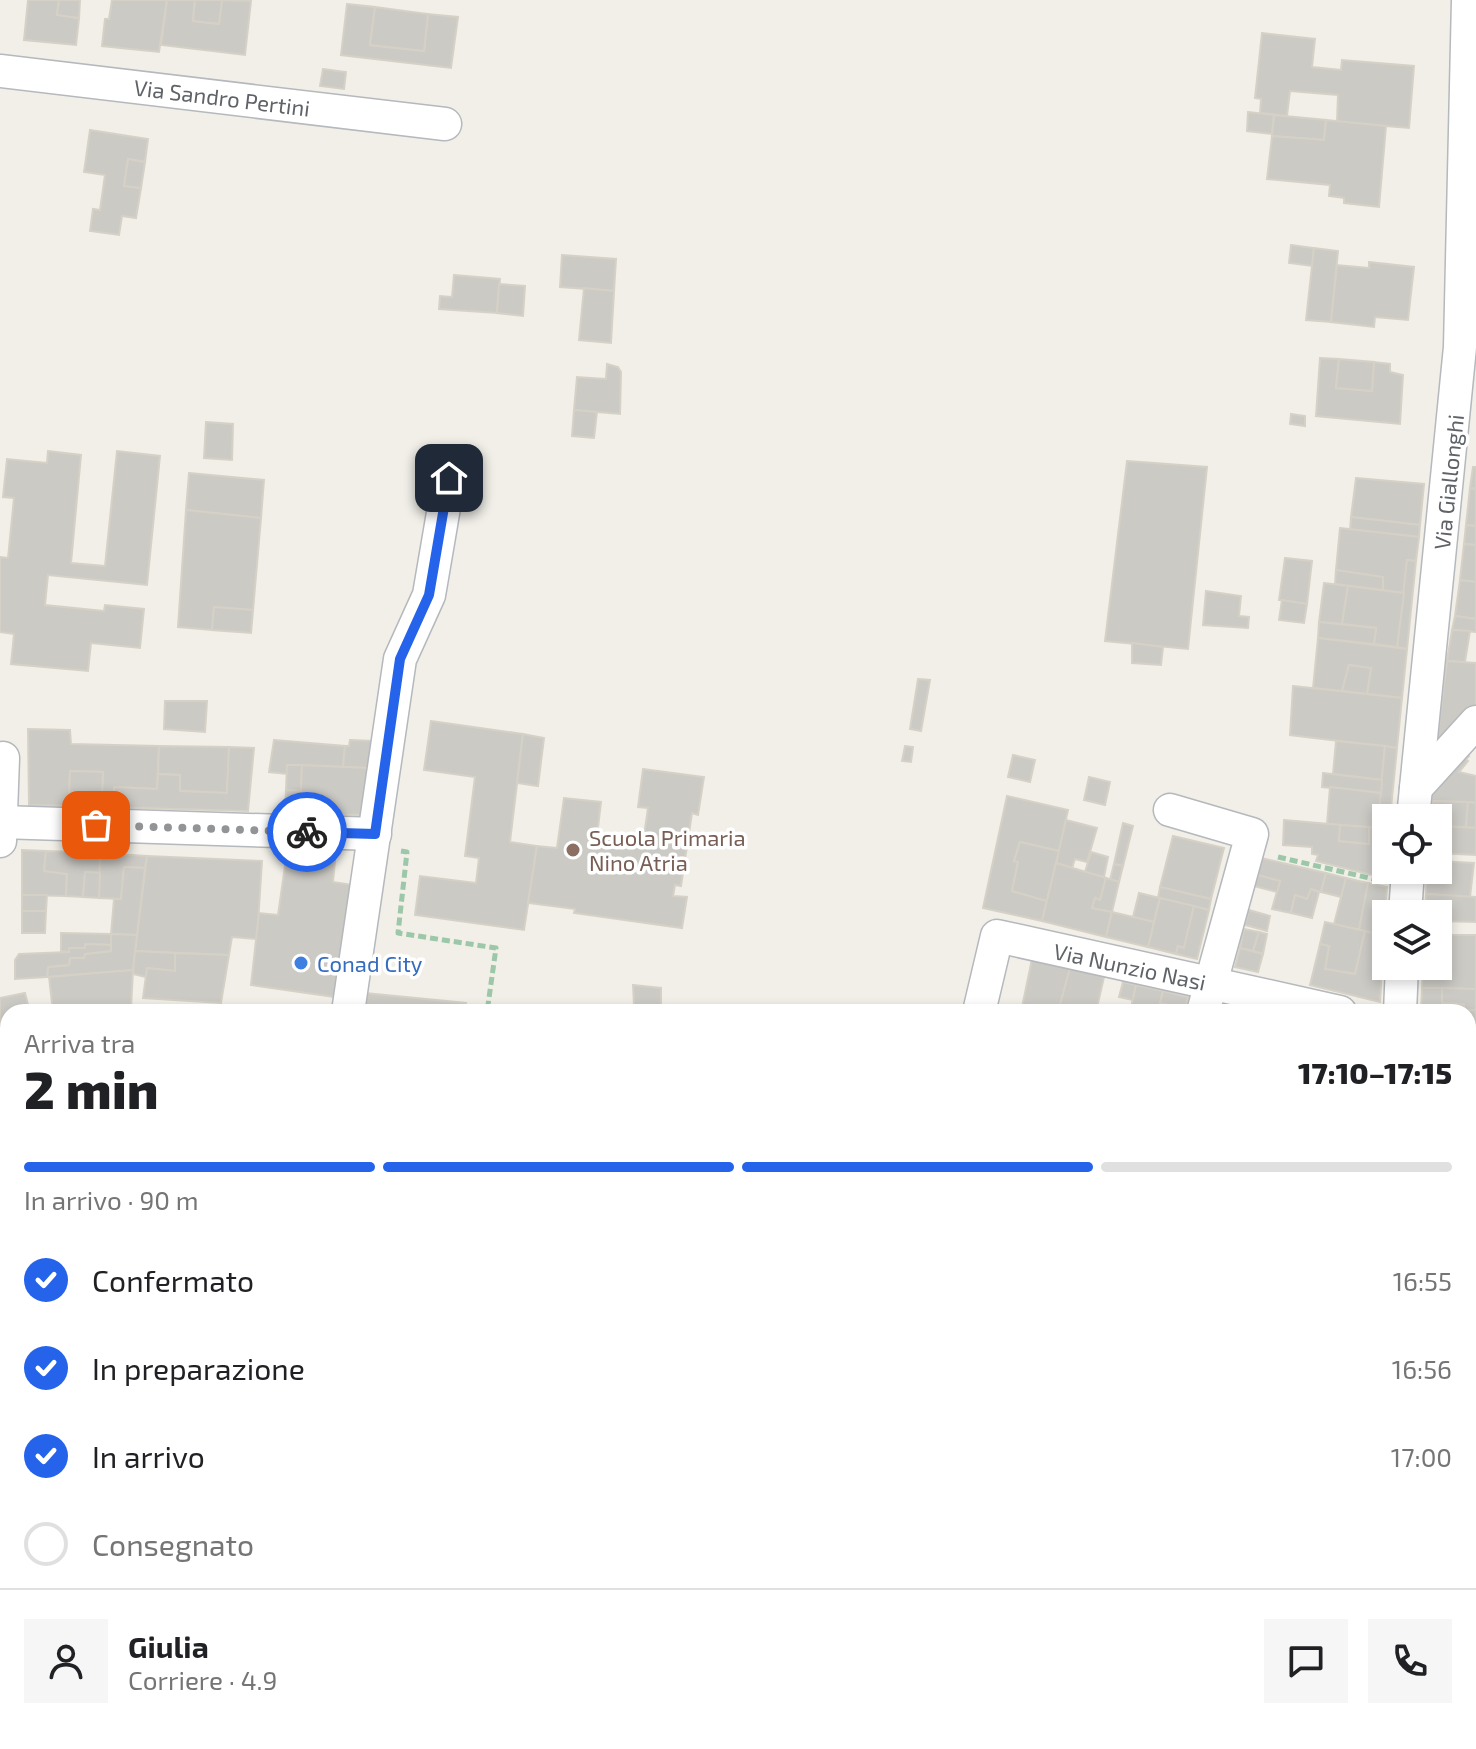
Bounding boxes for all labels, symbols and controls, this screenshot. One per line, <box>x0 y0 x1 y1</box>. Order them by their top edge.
street label: Via Sandro Pertini <box>132 73 312 121</box>
street label: Via Giallonghi <box>1428 413 1468 551</box>
pin <box>415 444 483 512</box>
icon: home <box>427 456 471 500</box>
pin <box>62 791 130 859</box>
courier <box>267 792 347 872</box>
icon: bag <box>74 803 118 847</box>
map controls <box>1372 804 1452 980</box>
button: locate <box>1372 804 1452 884</box>
icon: bike <box>285 810 329 854</box>
place label: Scuola Primaria Nino Atria <box>589 824 746 875</box>
marker: Scuola Primaria Nino Atria <box>564 841 582 859</box>
button: layers <box>1372 900 1452 980</box>
street label: Via Nunzio Nasi <box>1052 937 1208 995</box>
place label: Conad City <box>317 950 423 976</box>
marker: Conad City <box>292 954 310 972</box>
text: Arriva tra <box>24 1027 135 1058</box>
text: 17:10–17:15 <box>1298 1054 1452 1090</box>
text: 2 min <box>24 1057 159 1119</box>
text: In arrivo · 90 m <box>24 1184 199 1215</box>
icon: check <box>24 1258 68 1302</box>
text: Confermato <box>92 1262 254 1298</box>
text: 16:55 <box>1393 1265 1452 1296</box>
icon: check <box>24 1346 68 1390</box>
text: In preparazione <box>92 1350 305 1386</box>
text: 16:56 <box>1392 1353 1452 1384</box>
icon: check <box>24 1434 68 1478</box>
text: In arrivo <box>92 1438 205 1474</box>
text: 17:00 <box>1391 1441 1452 1472</box>
text: Consegnato <box>92 1526 254 1562</box>
button: person <box>24 1619 108 1703</box>
button: chat <box>1264 1619 1348 1703</box>
button: phone <box>1368 1619 1452 1703</box>
text: Giulia <box>128 1628 209 1664</box>
text: Corriere · 4.9 <box>128 1664 277 1695</box>

